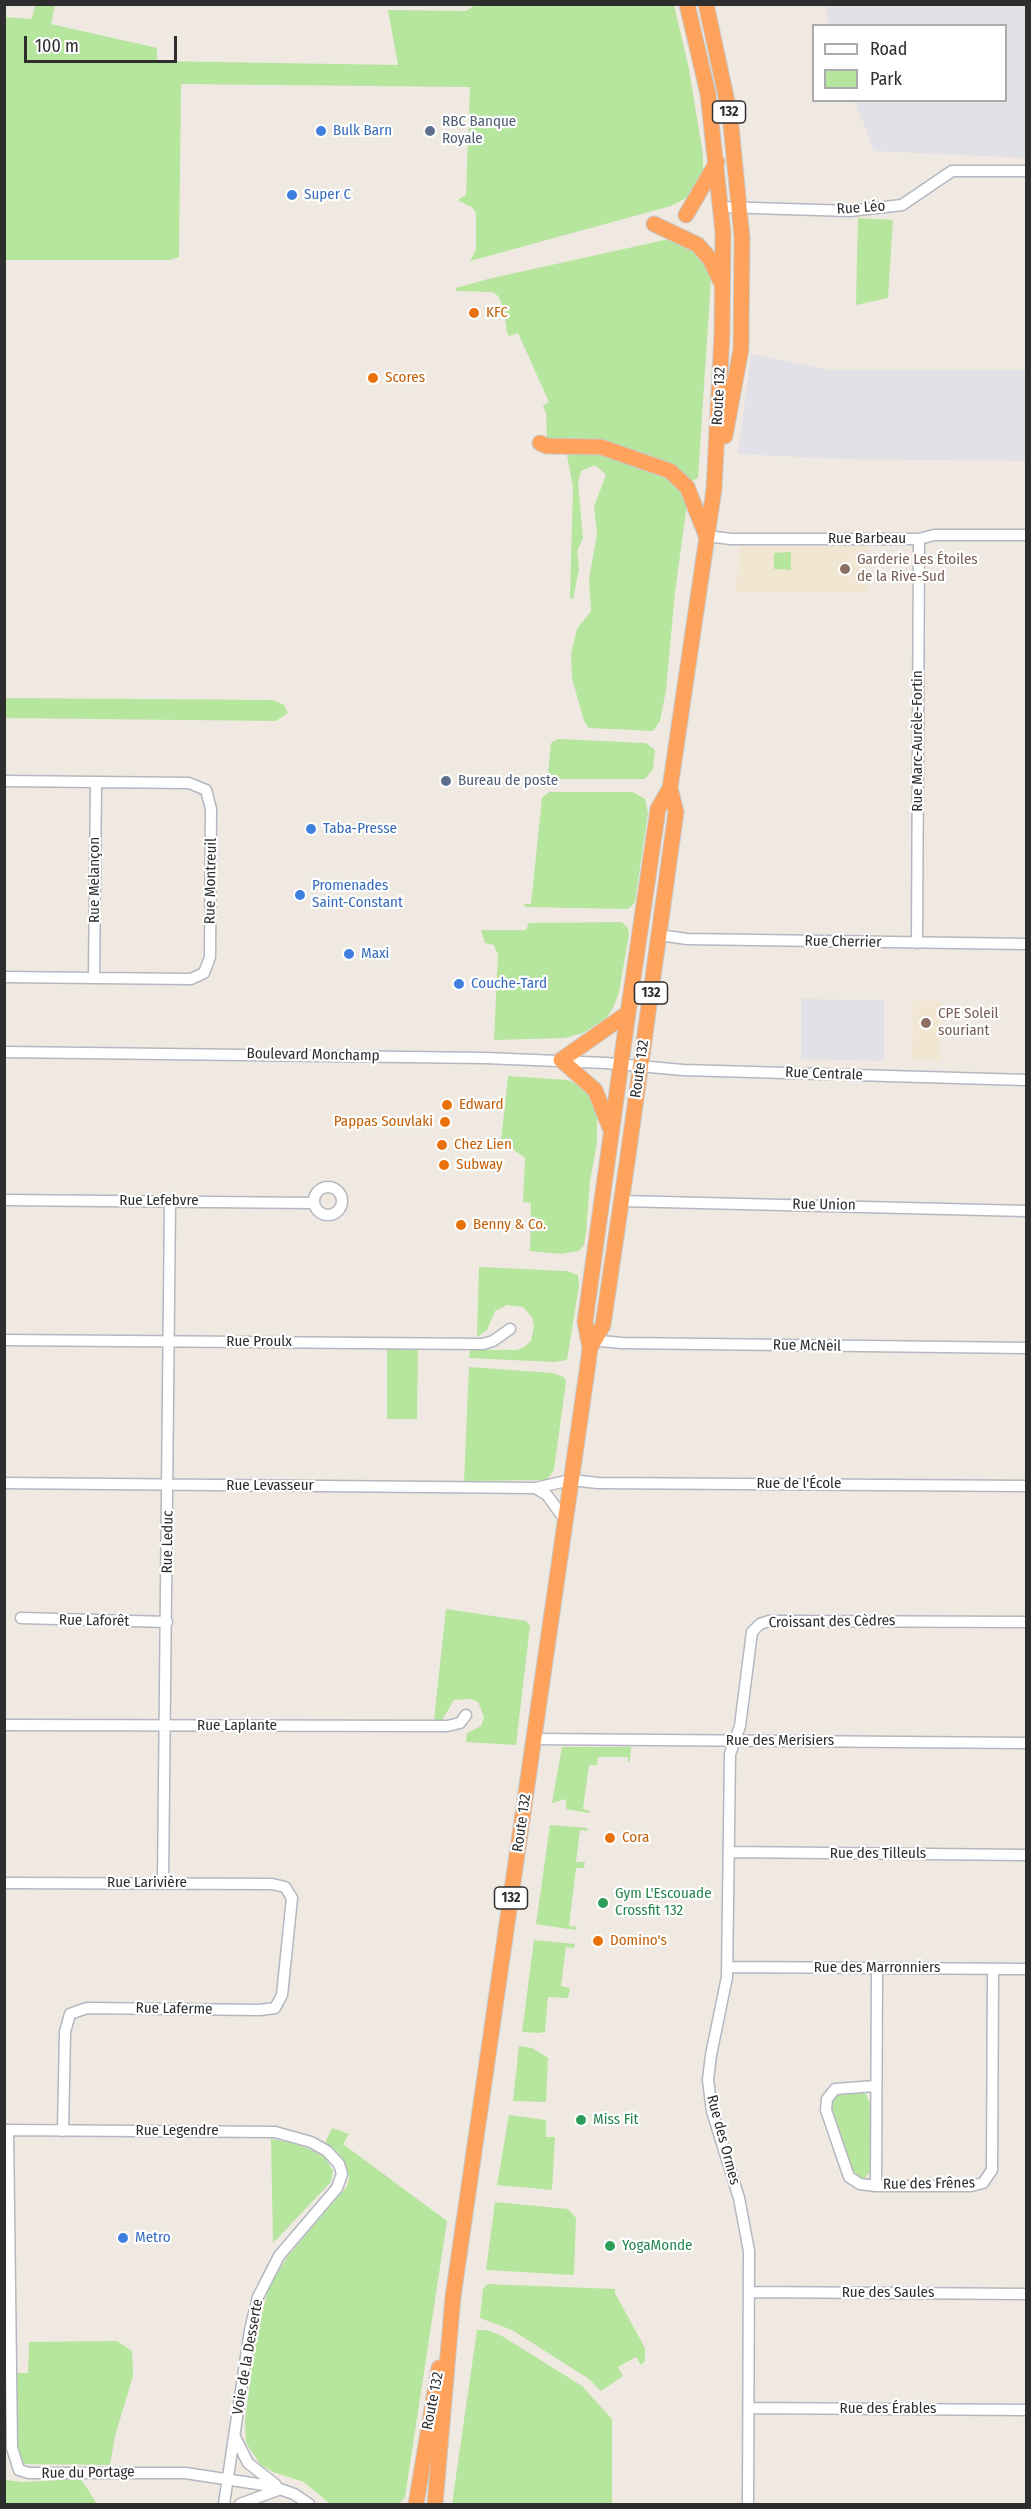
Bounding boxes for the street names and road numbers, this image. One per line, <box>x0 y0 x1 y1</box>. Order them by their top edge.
road number: 132 <box>712 101 746 123</box>
street label: Rue Léo <box>836 197 886 219</box>
street label: Route 132 <box>708 366 730 426</box>
street label: Rue Barbeau <box>828 530 906 548</box>
street label: Rue Marc-Aurèle-Fortin <box>909 670 927 812</box>
street label: Rue Melançon <box>86 837 104 923</box>
street label: Rue Montreuil <box>201 838 221 924</box>
street label: Rue Cherrier <box>805 932 881 952</box>
road number: 132 <box>634 982 668 1004</box>
street label: Route 132 <box>627 1039 653 1099</box>
street label: Boulevard Monchamp <box>246 1045 380 1065</box>
street label: Rue Centrale <box>785 1064 863 1084</box>
street label: Rue Lefebvre <box>119 1192 199 1210</box>
street label: Rue Union <box>792 1195 856 1215</box>
street label: Rue Proulx <box>226 1333 292 1351</box>
street label: Rue McNeil <box>773 1336 841 1356</box>
street label: Rue de l'École <box>757 1475 841 1493</box>
street label: Rue Levasseur <box>226 1477 314 1495</box>
street label: Rue Leduc <box>158 1510 178 1574</box>
street label: Rue Laforêt <box>59 1611 129 1631</box>
street label: Croissant des Cèdres <box>768 1612 896 1632</box>
street label: Rue Laplante <box>197 1717 277 1735</box>
street label: Rue des Merisiers <box>726 1732 834 1750</box>
street label: Route 132 <box>509 1793 535 1853</box>
street label: Rue des Tilleuls <box>830 1845 926 1863</box>
street label: Rue Larivière <box>107 1874 187 1892</box>
road number: 132 <box>494 1887 528 1909</box>
street label: Rue des Marronniers <box>814 1959 940 1977</box>
street label: Rue Laferme <box>135 1999 213 2019</box>
street label: Rue des Ormes <box>702 2093 744 2187</box>
street label: Rue Legendre <box>135 2122 219 2140</box>
street label: Rue des Frênes <box>883 2174 975 2194</box>
street label: Rue des Saules <box>842 2284 934 2302</box>
street label: Voie de la Desserte <box>229 2298 267 2416</box>
street label: Route 132 <box>419 2371 447 2431</box>
street label: Rue des Érables <box>839 2400 937 2418</box>
street label: Rue du Portage <box>41 2463 135 2483</box>

